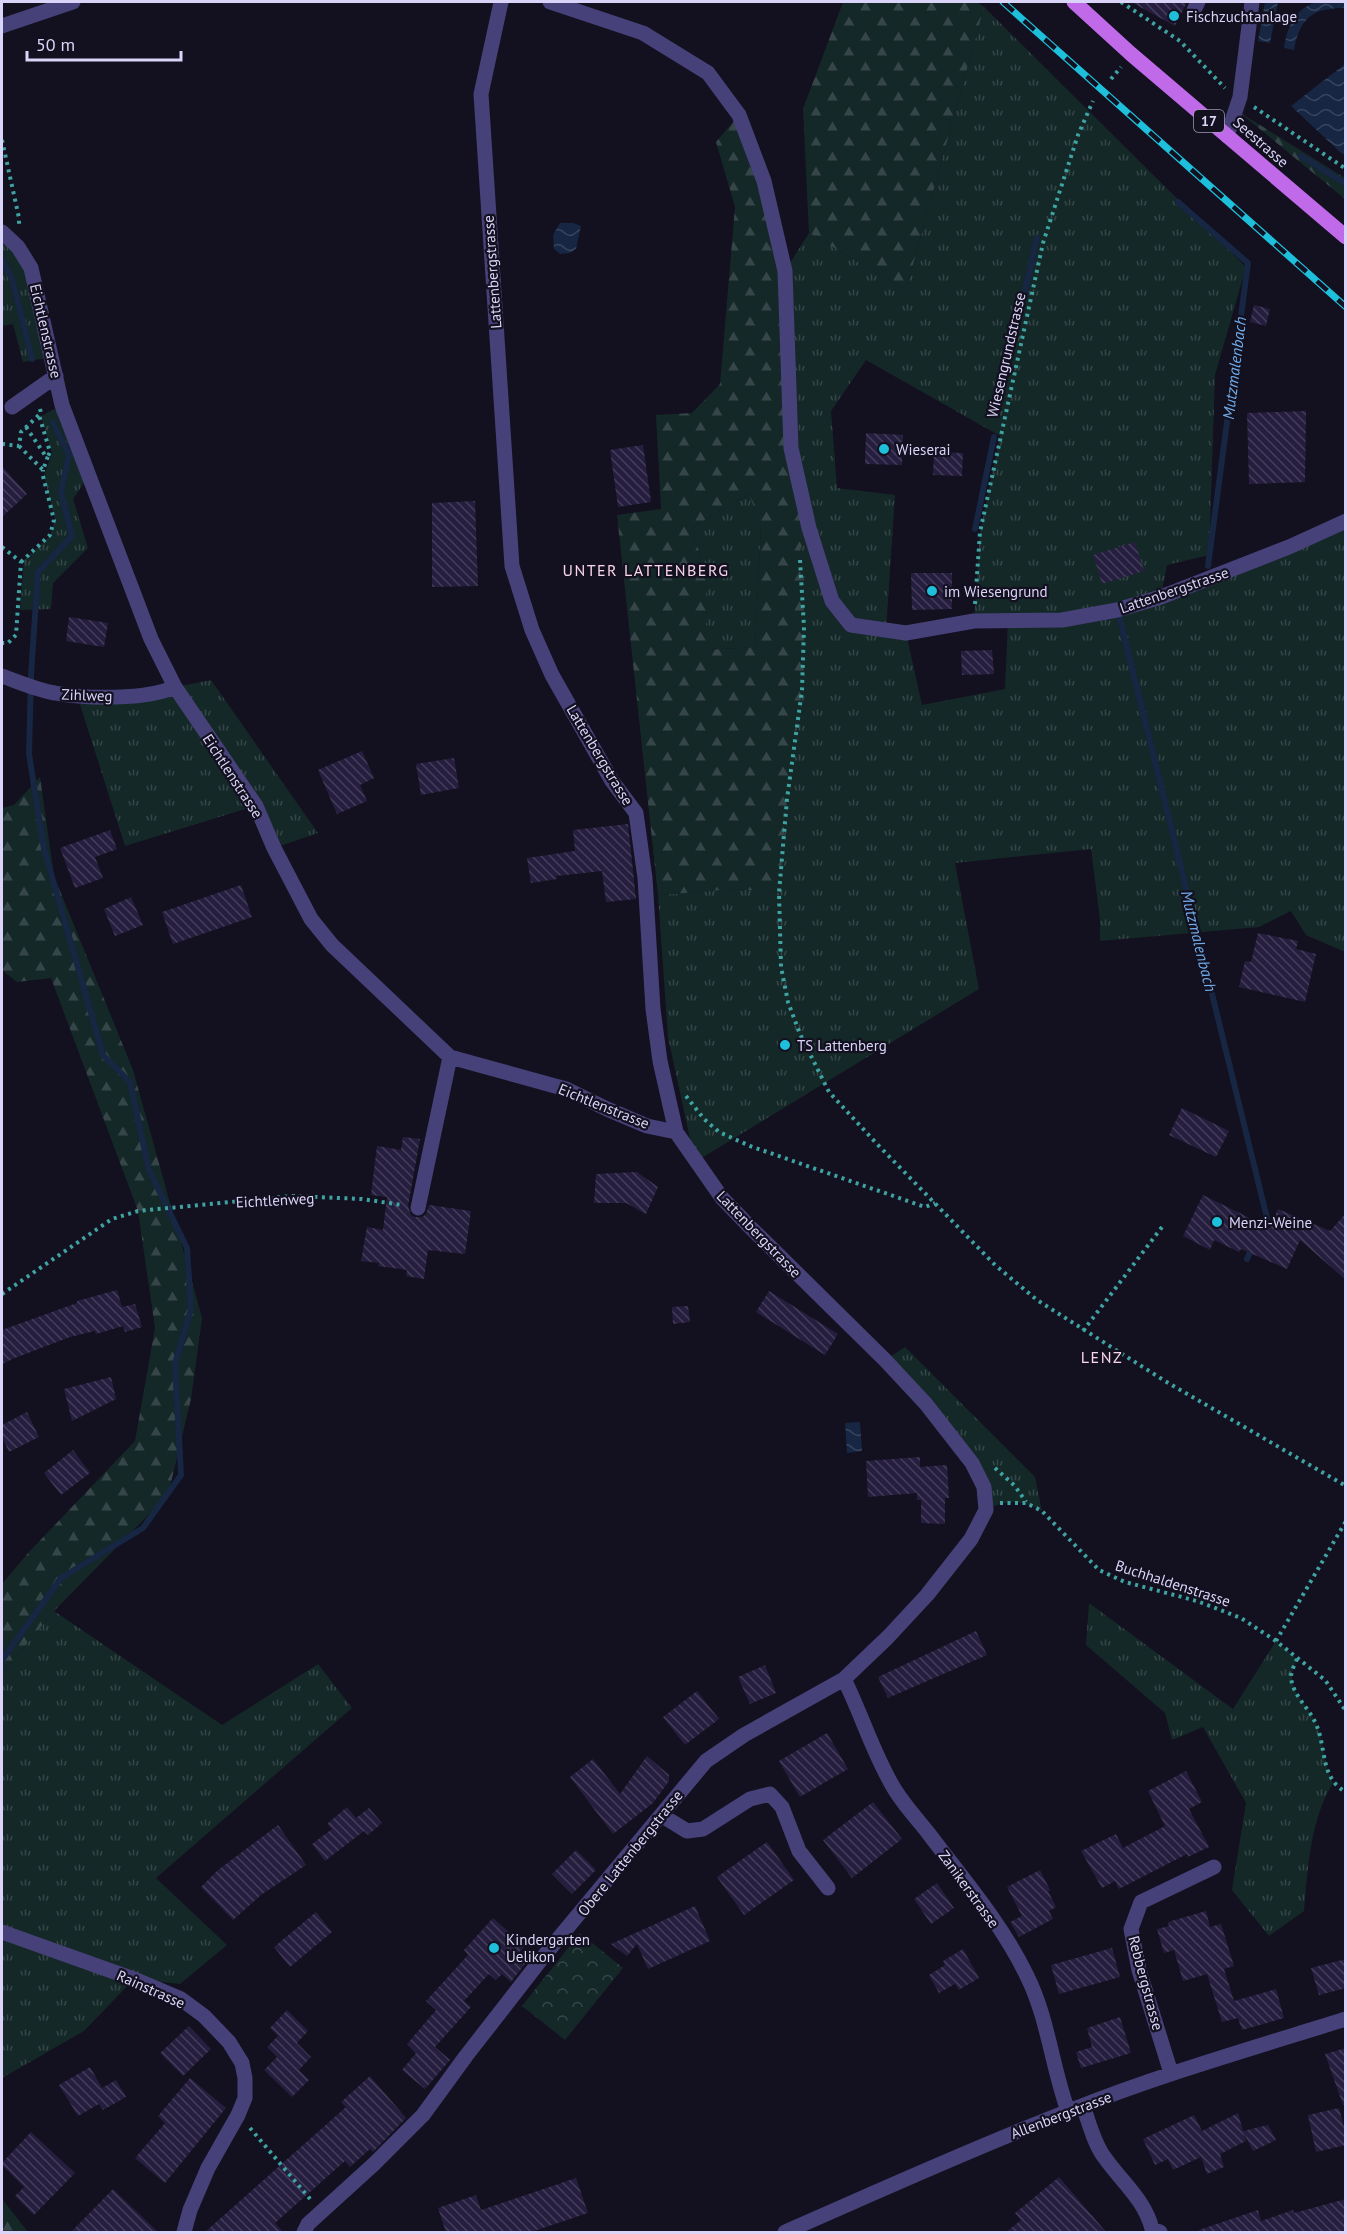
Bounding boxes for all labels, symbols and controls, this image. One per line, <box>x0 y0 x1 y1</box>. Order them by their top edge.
place label: Fischzuchtanlage <box>1186 7 1297 26</box>
marker: Fischzuchtanlage <box>1167 9 1181 23</box>
scale bar <box>27 24 182 62</box>
text: 50 m <box>36 33 75 56</box>
road number: 17 <box>1194 110 1224 132</box>
street label: Seestrasse <box>1229 113 1293 171</box>
street label: Lattenbergstrasse <box>479 215 505 329</box>
street label: Eichtlenstrasse <box>26 282 66 380</box>
street label: Wiesengrundstrasse <box>982 291 1030 419</box>
water label: Mutzmalenbach <box>1218 315 1250 421</box>
place label: Wieserai <box>896 440 951 459</box>
marker: Wieserai <box>877 442 891 456</box>
district label: UNTER LATTENBERG <box>562 560 730 580</box>
street label: Lattenbergstrasse <box>1117 562 1231 618</box>
place label: im Wiesengrund <box>944 582 1048 601</box>
marker: im Wiesengrund <box>925 584 939 598</box>
street label: Zihlweg <box>61 685 113 705</box>
street label: Lattenbergstrasse <box>563 701 637 809</box>
street label: Eichtlenstrasse <box>199 730 267 822</box>
water label: Mutzmalenbach <box>1177 888 1221 994</box>
place label: TS Lattenberg <box>797 1036 887 1055</box>
marker: TS Lattenberg <box>778 1038 792 1052</box>
street label: Eichtlenstrasse <box>556 1079 652 1133</box>
street label: Lattenbergstrasse <box>713 1186 805 1282</box>
street label: Eichtlenweg <box>235 1188 315 1212</box>
place label: Menzi-Weine <box>1229 1213 1312 1232</box>
marker: Menzi-Weine <box>1210 1215 1224 1229</box>
district label: LENZ <box>1081 1347 1123 1367</box>
street label: Buchhaldenstrasse <box>1113 1555 1233 1611</box>
street label: Obere Lattenbergstrasse <box>573 1786 687 1920</box>
street label: Zanikerstrasse <box>934 1846 1004 1932</box>
place label: Kindergarten Uelikon <box>506 1930 590 1966</box>
street label: Rebbergstrasse <box>1124 1934 1168 2032</box>
marker: Kindergarten Uelikon <box>487 1941 501 1955</box>
street label: Rainstrasse <box>114 1966 188 2012</box>
street label: Allenbergstrasse <box>1008 2087 1114 2143</box>

